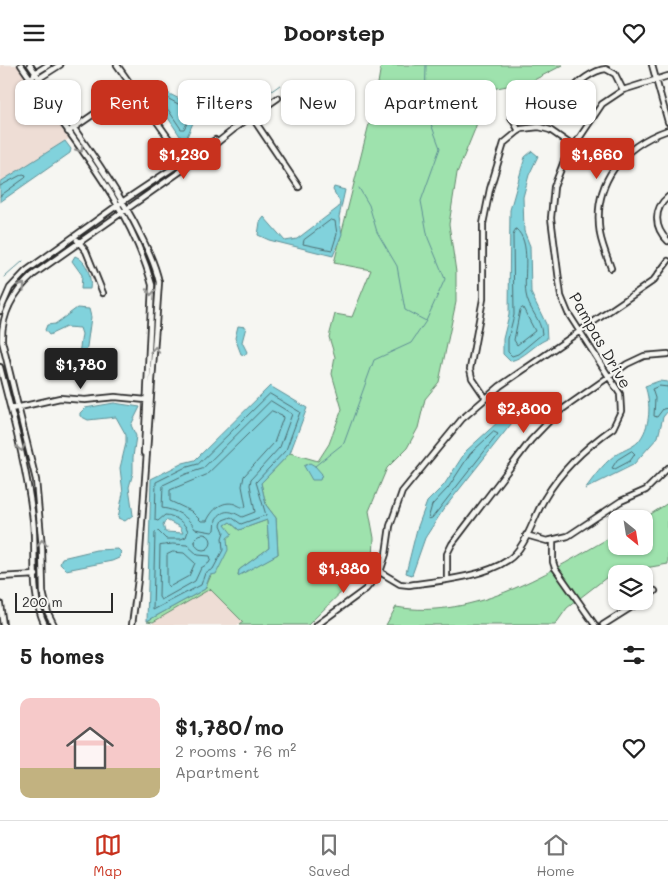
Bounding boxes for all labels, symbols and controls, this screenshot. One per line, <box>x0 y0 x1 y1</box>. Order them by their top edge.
text: Doorstep <box>283 18 385 47</box>
icon: menu <box>20 19 48 47</box>
icon: heart <box>620 19 648 47</box>
chip: Buy <box>15 80 81 125</box>
chip: Rent <box>91 80 168 125</box>
chip: Filters <box>178 80 271 125</box>
chip: New <box>281 80 355 125</box>
chip: Apartment <box>365 80 496 125</box>
chip: House <box>506 80 596 125</box>
pin: $1,230 <box>143 137 225 180</box>
pin: $1,660 <box>556 137 638 180</box>
one-way arrow <box>74 143 83 152</box>
text: $1,230 <box>159 143 209 164</box>
text: $1,660 <box>571 143 623 164</box>
one-way arrow <box>17 282 26 291</box>
one-way arrow <box>146 288 157 296</box>
street label: Pampas Drive <box>565 288 637 392</box>
one-way arrow <box>149 345 160 353</box>
pin: $1,780 <box>40 347 122 390</box>
text: $1,780 <box>55 353 107 374</box>
pin: $2,800 <box>483 391 565 434</box>
text: $2,800 <box>497 397 551 418</box>
one-way arrow <box>15 444 26 453</box>
north arrow <box>608 510 652 555</box>
map controls <box>608 510 653 610</box>
one-way arrow <box>36 539 47 547</box>
pin: $1,380 <box>303 551 385 594</box>
text: $1,380 <box>318 557 370 578</box>
button: layers <box>608 565 653 610</box>
scale bar <box>15 590 112 613</box>
text: 200 m <box>22 592 63 611</box>
icon: filters <box>620 641 648 669</box>
text: 5 homes <box>20 642 105 669</box>
text: $1,780/mo <box>175 713 284 740</box>
icon: home <box>60 718 120 778</box>
icon: heart <box>620 734 648 762</box>
text: 2 rooms · 76 m² <box>175 740 296 761</box>
text: Apartment <box>175 761 260 782</box>
tab: Map <box>93 831 122 880</box>
tab: Saved <box>308 831 350 880</box>
tab: Home <box>537 831 575 880</box>

